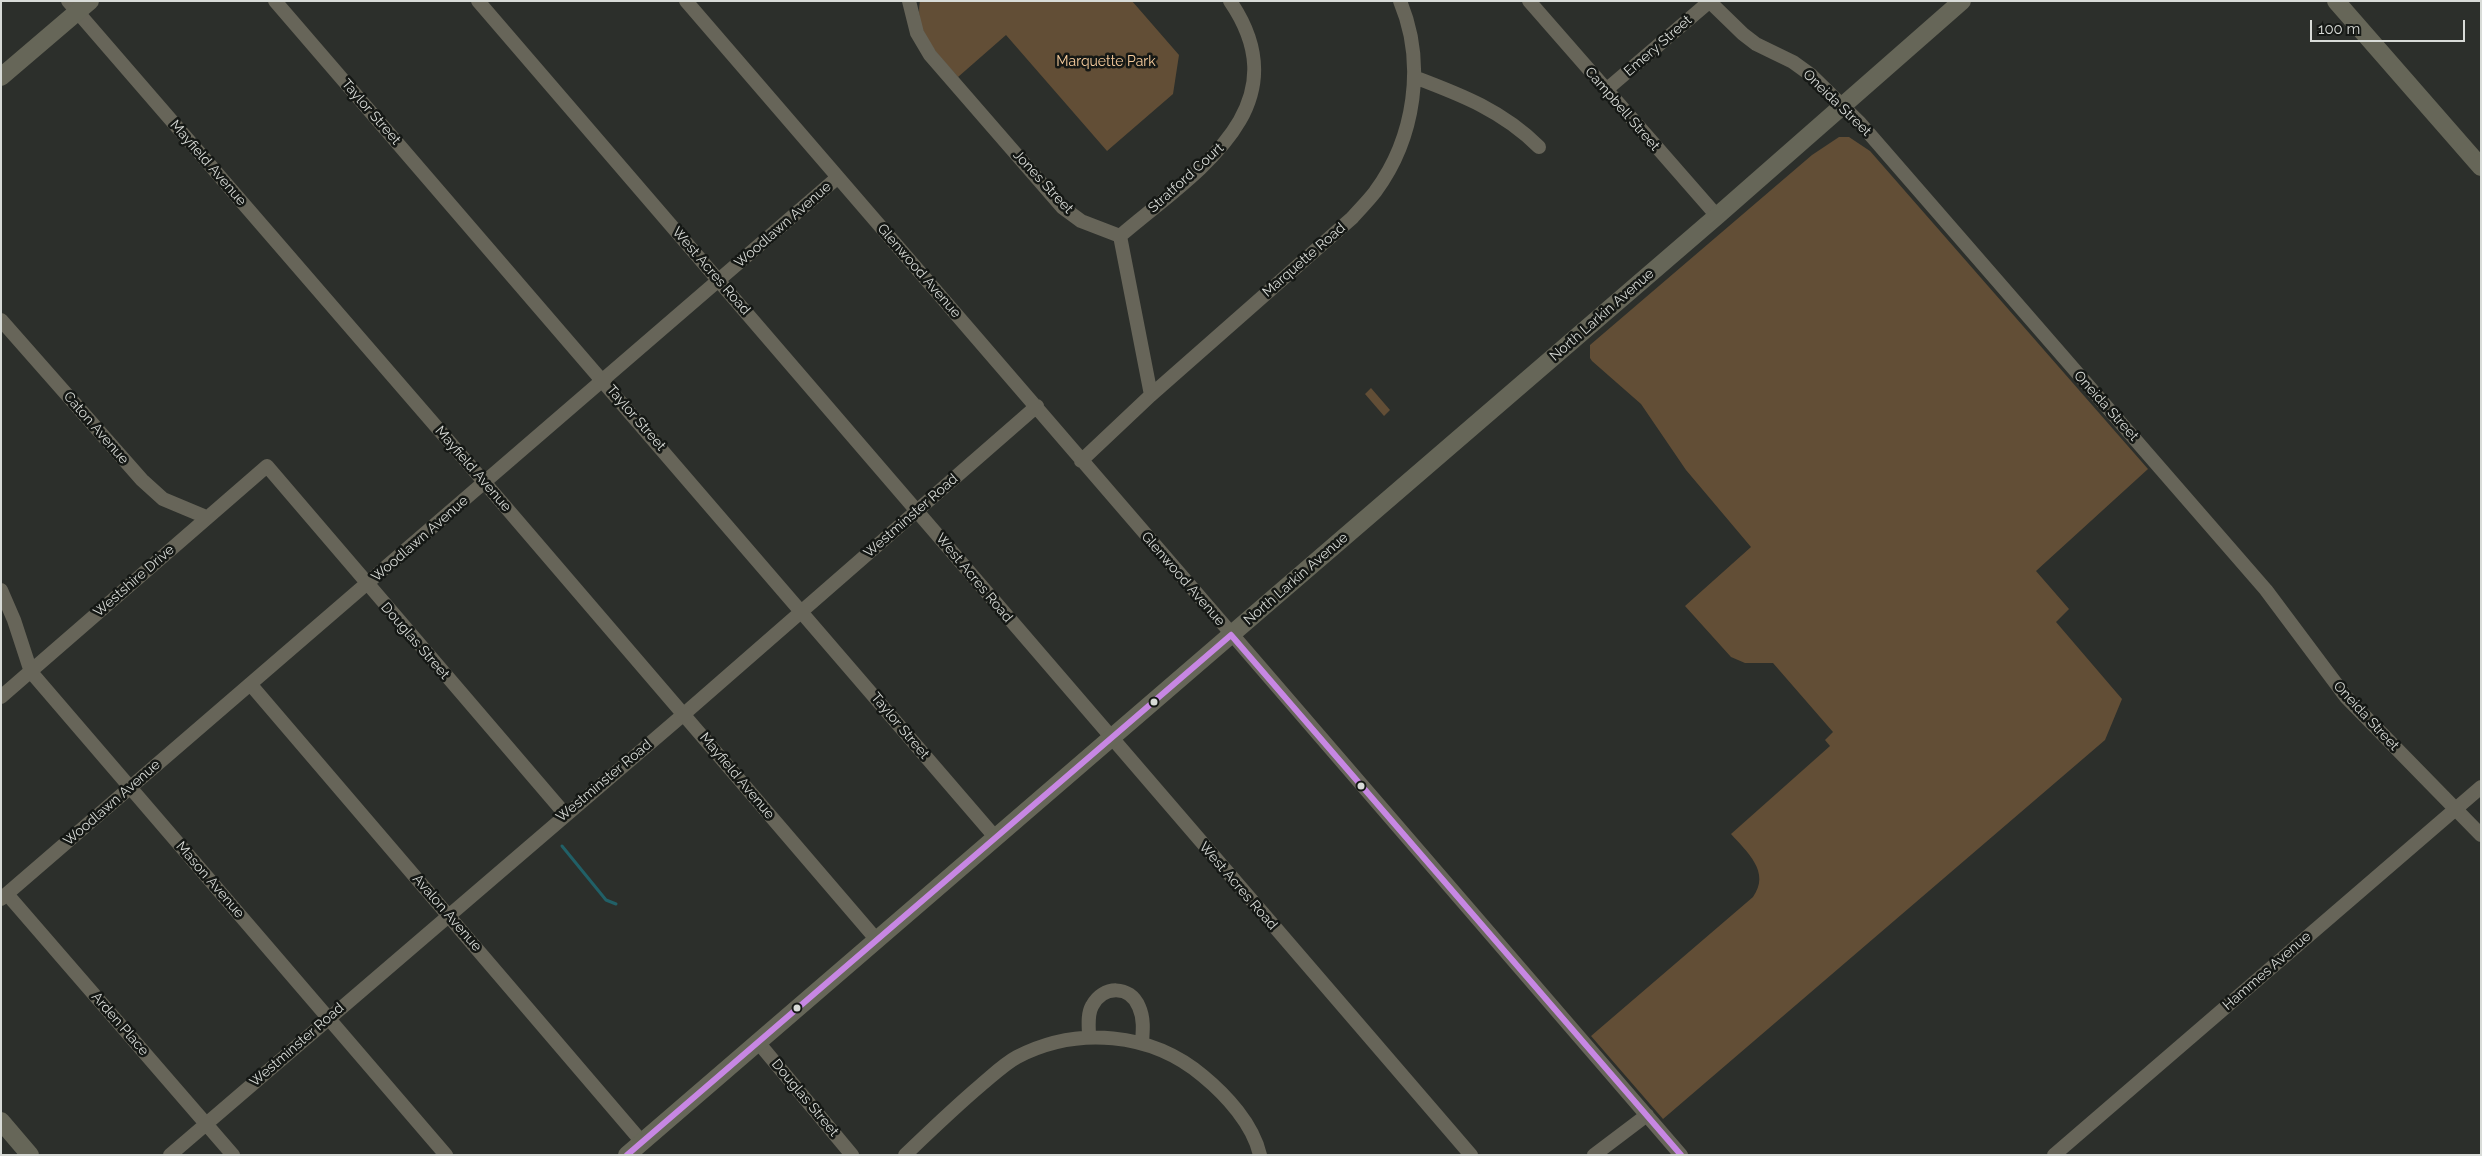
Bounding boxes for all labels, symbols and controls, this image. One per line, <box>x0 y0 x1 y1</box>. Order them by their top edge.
scale bar <box>2312 10 2467 42</box>
street label: Emery Street <box>1621 12 1695 80</box>
text: 100 m <box>2318 20 2360 38</box>
park label: Marquette Park <box>1056 54 1156 70</box>
street label: Campbell Street <box>1581 64 1663 154</box>
street label: Oneida Street <box>1799 66 1875 140</box>
street label: Taylor Street <box>338 76 404 148</box>
street label: Mayfield Avenue <box>166 117 250 209</box>
street label: Stratford Court <box>1145 140 1227 216</box>
street label: Jones Street <box>1009 147 1077 217</box>
street label: Woodlawn Avenue <box>731 178 835 272</box>
street label: Marquette Road <box>1259 219 1349 301</box>
street label: Glenwood Avenue <box>874 220 964 322</box>
street label: West Acres Road <box>668 224 754 318</box>
street label: North Larkin Avenue <box>1547 265 1657 365</box>
street label: Oneida Street <box>2070 367 2142 445</box>
street label: Taylor Street <box>603 382 669 454</box>
street label: Caton Avenue <box>60 388 132 468</box>
street label: Mayfield Avenue <box>431 423 515 515</box>
street label: Westminster Road <box>861 471 961 561</box>
street label: Woodlawn Avenue <box>368 492 472 586</box>
street label: Glenwood Avenue <box>1138 528 1228 630</box>
street label: North Larkin Avenue <box>1241 529 1351 629</box>
street label: West Acres Road <box>932 530 1016 626</box>
street label: Westshire Drive <box>90 541 178 621</box>
street label: Douglas Street <box>377 599 453 683</box>
street label: Oneida Street <box>2330 678 2402 754</box>
street label: Taylor Street <box>867 689 933 763</box>
unlabelled marker <box>1149 697 1159 707</box>
street label: Mayfield Avenue <box>696 729 778 823</box>
street label: Westminster Road <box>553 736 655 826</box>
street label: Woodlawn Avenue <box>60 756 164 850</box>
unlabelled marker <box>1356 781 1366 791</box>
street label: Mason Avenue <box>172 838 248 922</box>
street label: West Acres Road <box>1195 839 1281 933</box>
street label: Avalon Avenue <box>409 871 485 955</box>
street label: Hammes Avenue <box>2219 928 2315 1014</box>
street label: Arden Place <box>88 989 152 1059</box>
street label: Westminster Road <box>247 1000 347 1090</box>
unlabelled marker <box>792 1003 802 1013</box>
street label: Douglas Street <box>768 1056 842 1140</box>

